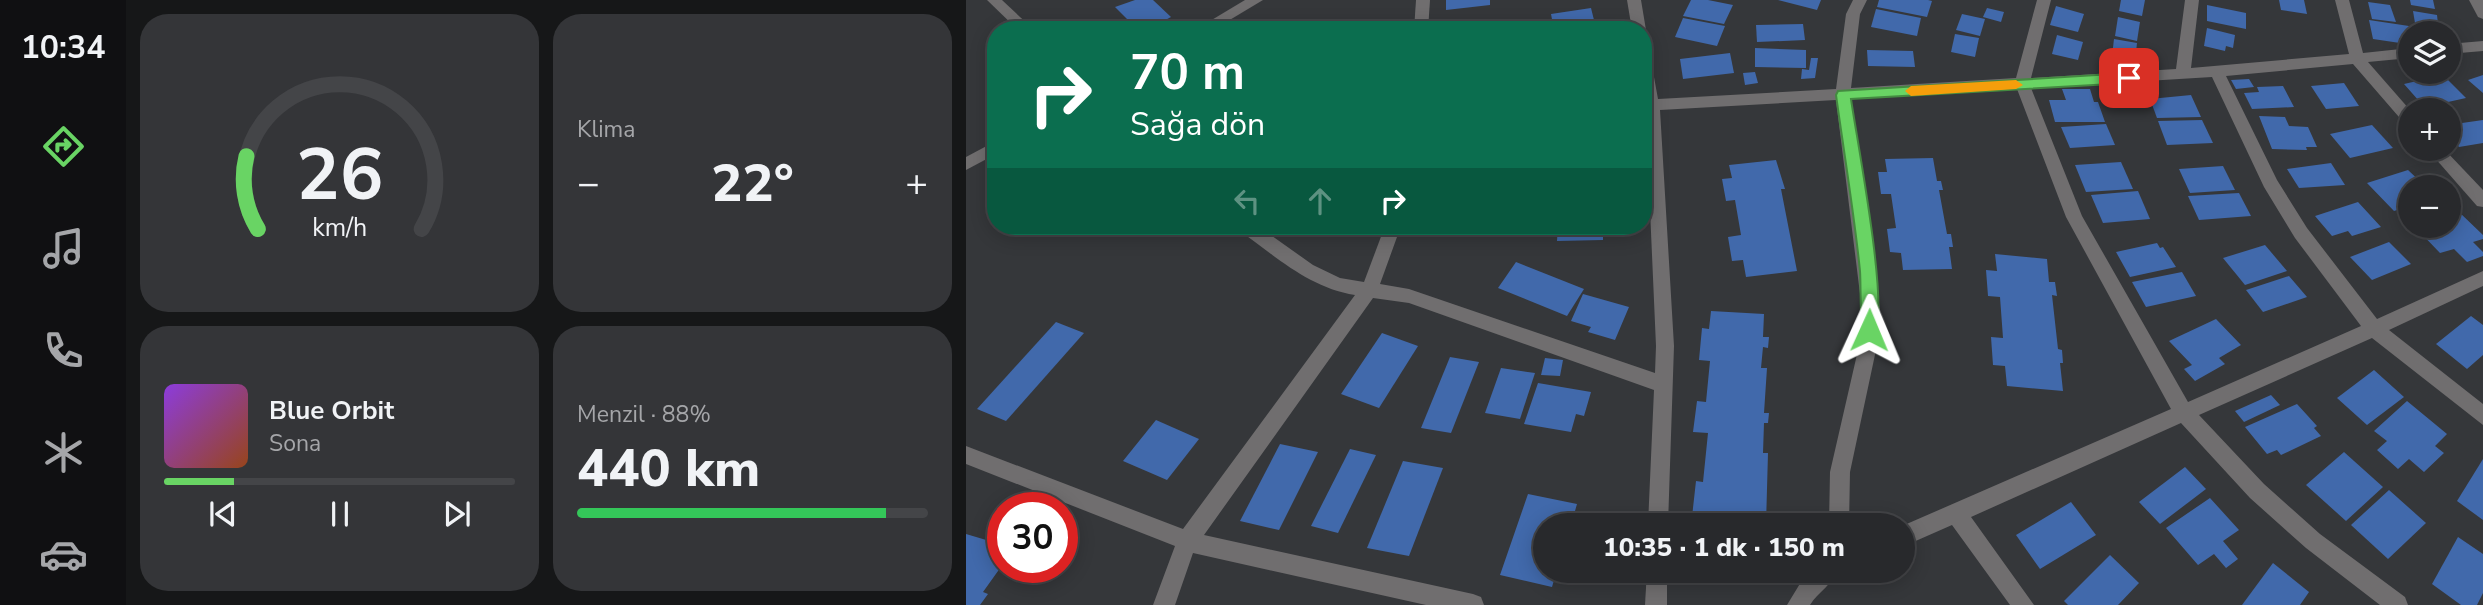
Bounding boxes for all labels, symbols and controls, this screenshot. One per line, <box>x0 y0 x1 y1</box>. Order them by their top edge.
map controls <box>2398 21 2461 238</box>
button: layers <box>2398 21 2461 84</box>
text: 10:34 <box>21 26 105 69</box>
text: 70 m <box>1130 39 1245 106</box>
pin <box>2099 48 2159 108</box>
icon: right <box>1015 49 1106 140</box>
icon: arrive <box>2110 59 2148 97</box>
button: + <box>2398 98 2461 161</box>
text: Sağa dön <box>1130 103 1265 146</box>
text: Klima <box>577 114 635 145</box>
icon: directions <box>39 122 88 171</box>
text: 26 <box>296 125 383 225</box>
text: 22° <box>711 148 794 219</box>
text: − <box>577 158 600 209</box>
text: + <box>905 158 928 209</box>
button: − <box>2398 175 2461 238</box>
icon: left <box>1228 182 1266 220</box>
icon: ahead <box>1301 182 1339 220</box>
icon: right <box>1374 182 1412 220</box>
text: km/h <box>312 211 367 245</box>
icon: music <box>39 224 88 273</box>
position arrow <box>1832 293 1906 367</box>
icon: phone <box>39 326 88 375</box>
text: Blue Orbit <box>269 393 394 428</box>
text: Menzil · 88% <box>577 399 711 430</box>
icon: climate <box>39 428 88 477</box>
text: Sona <box>269 428 321 459</box>
text: 440 km <box>577 433 760 504</box>
speed limit sign: 30 <box>987 492 1078 583</box>
icon: previous <box>204 495 242 533</box>
icon: pause <box>321 495 359 533</box>
icon: next <box>438 495 476 533</box>
icon: car <box>39 530 88 579</box>
text: 10:35 · 1 dk · 150 m <box>1603 530 1845 565</box>

